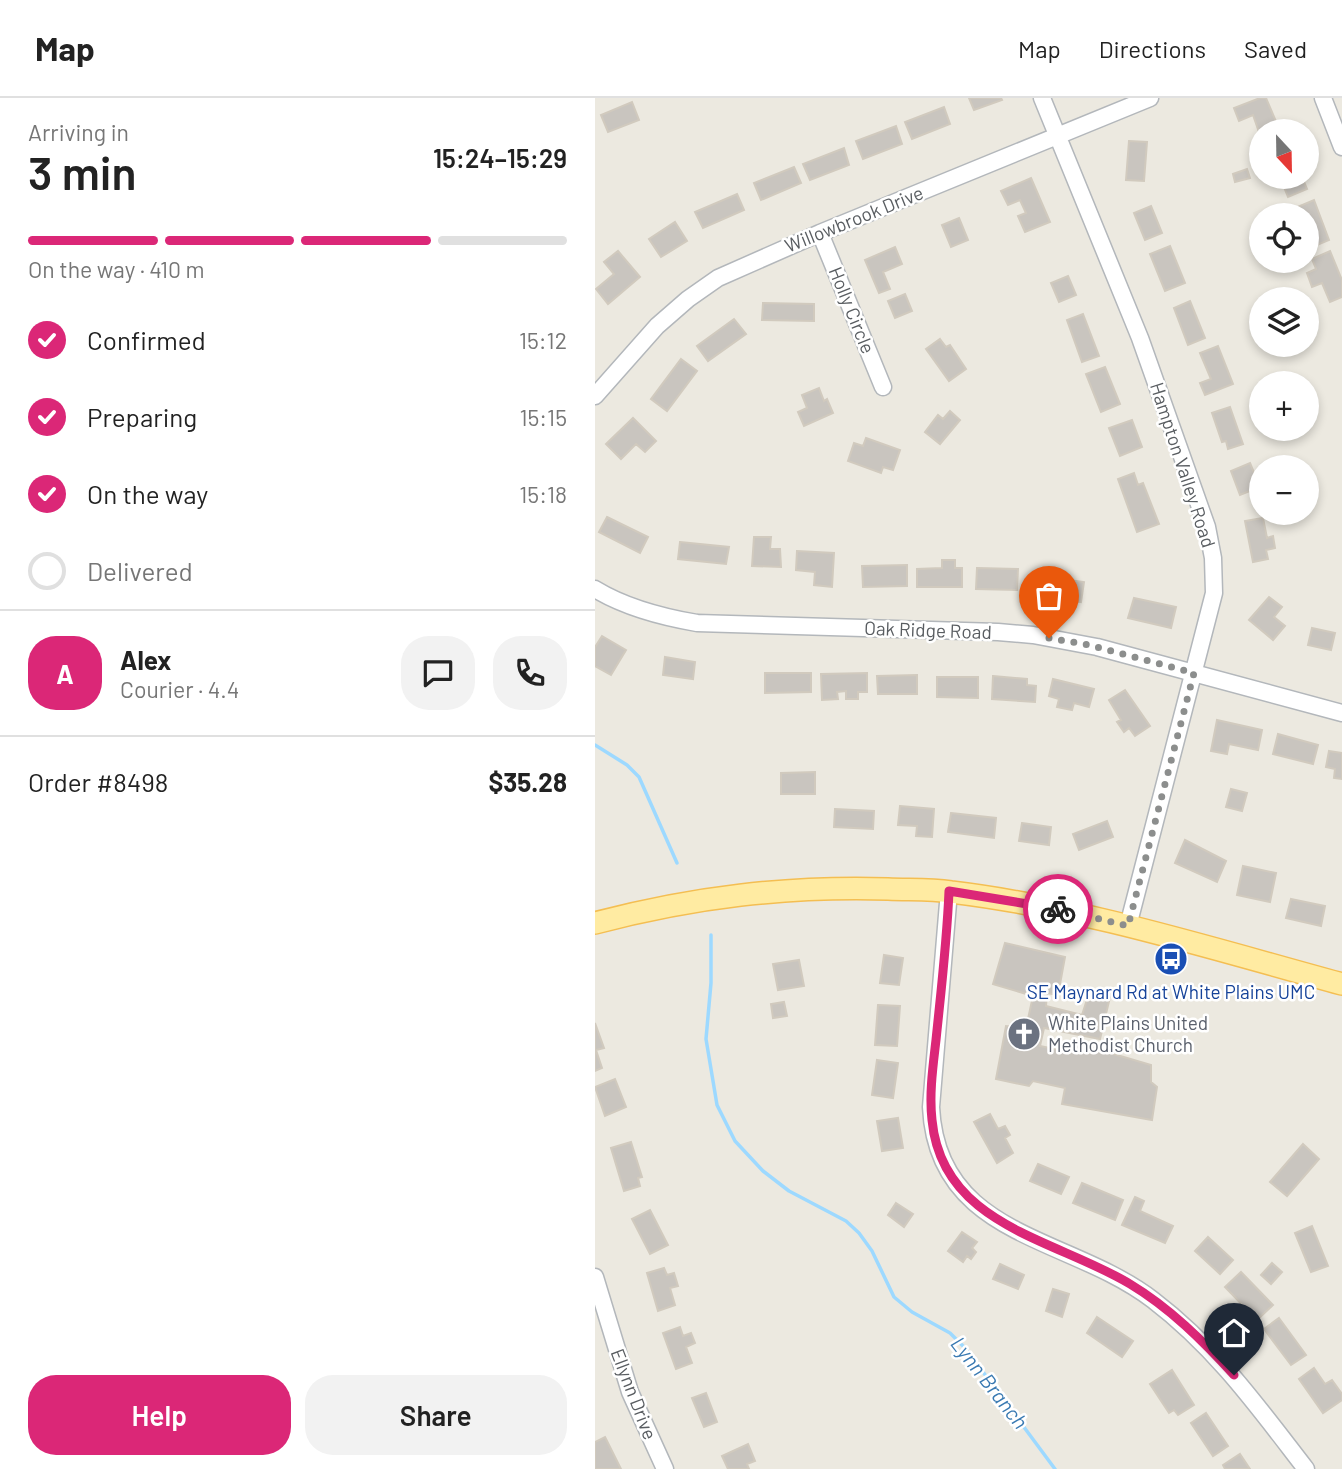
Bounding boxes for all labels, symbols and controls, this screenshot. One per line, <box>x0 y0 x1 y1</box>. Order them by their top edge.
text: Map <box>35 28 95 68</box>
text: Map <box>1018 34 1061 63</box>
text: Directions <box>1099 34 1206 63</box>
text: Saved <box>1244 34 1307 63</box>
text: Arriving in <box>28 118 129 146</box>
north arrow <box>1249 119 1319 189</box>
map controls <box>1249 119 1319 525</box>
text: 15:24–15:29 <box>433 142 567 173</box>
text: 3 min <box>28 144 137 199</box>
street label: Willowbrook Drive <box>781 180 927 257</box>
button: locate <box>1249 203 1319 273</box>
text: On the way · 410 m <box>28 255 205 283</box>
street label: Holly Circle <box>825 263 880 357</box>
button: layers <box>1249 287 1319 357</box>
icon: check <box>28 321 66 359</box>
text: Confirmed <box>87 324 206 355</box>
text: 15:12 <box>519 326 567 354</box>
button: + <box>1249 371 1319 441</box>
street label: Hampton Valley Road <box>1146 379 1221 550</box>
icon: check <box>28 398 66 436</box>
text: Preparing <box>87 401 197 432</box>
text: 15:15 <box>519 403 567 431</box>
button: − <box>1249 455 1319 525</box>
icon: check <box>28 475 66 513</box>
text: On the way <box>87 478 208 509</box>
text: 15:18 <box>519 480 567 508</box>
text: Delivered <box>87 555 193 586</box>
pin <box>1019 566 1079 638</box>
icon: bag <box>1030 577 1068 615</box>
street label: Oak Ridge Road <box>864 616 992 643</box>
button: chat <box>401 636 475 710</box>
button: phone <box>493 636 567 710</box>
text: Alex <box>120 644 171 675</box>
text: A <box>56 658 74 689</box>
text: Courier · 4.4 <box>120 675 239 703</box>
text: Order #8498 <box>28 766 168 797</box>
text: $35.28 <box>488 766 567 797</box>
courier <box>1023 874 1093 944</box>
icon: bike <box>1039 890 1077 928</box>
bus stop icon: SE Maynard Rd at White Plains UMC <box>1152 940 1190 978</box>
place label: SE Maynard Rd at White Plains UMC <box>1027 980 1315 1003</box>
place label: White Plains United Methodist Church <box>1048 1011 1208 1056</box>
church icon: White Plains United Methodist Church <box>1005 1015 1043 1053</box>
pin <box>1204 1303 1264 1375</box>
icon: home <box>1215 1314 1253 1352</box>
water label: Lynn Branch <box>946 1331 1034 1433</box>
street label: Ellynn Drive <box>607 1345 662 1443</box>
button: Help <box>28 1375 291 1455</box>
button: Share <box>305 1375 567 1455</box>

